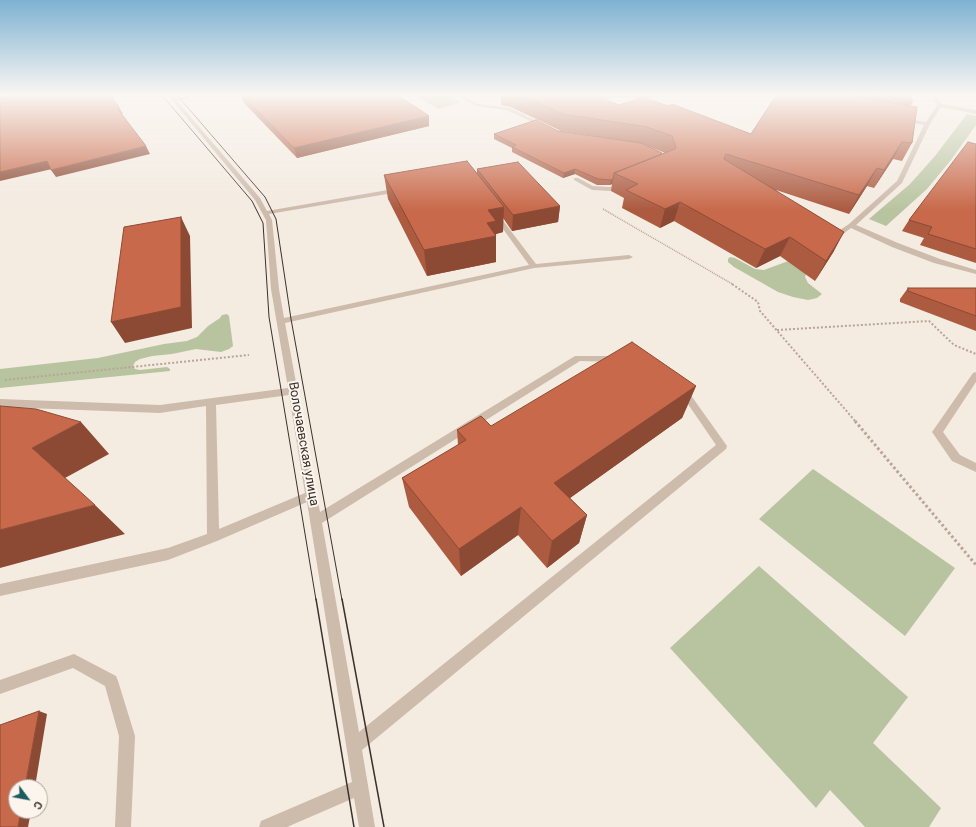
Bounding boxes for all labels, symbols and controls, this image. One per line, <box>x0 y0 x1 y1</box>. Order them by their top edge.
street label: Волочаевская улица <box>284 381 322 507</box>
north arrow <box>8 779 48 819</box>
text: С <box>30 799 45 812</box>

